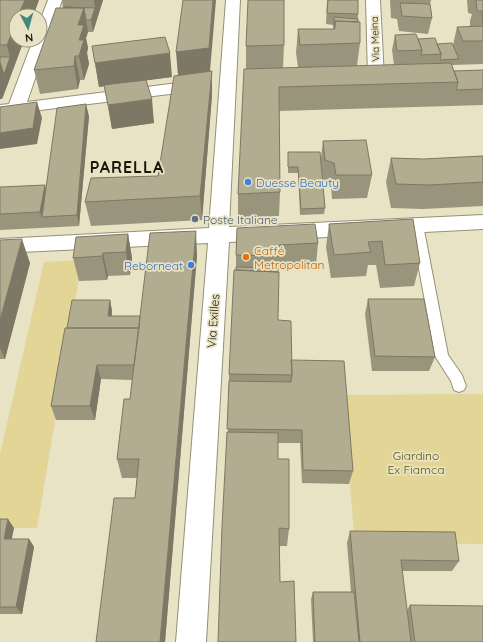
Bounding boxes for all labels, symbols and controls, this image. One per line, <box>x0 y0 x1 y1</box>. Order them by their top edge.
north arrow <box>8 8 48 48</box>
street label: Via Meina <box>368 16 382 62</box>
text: N <box>24 31 34 45</box>
district label: PARELLA <box>90 157 164 177</box>
place label: Duesse Beauty <box>256 175 339 190</box>
marker: Duesse Beauty <box>243 177 253 187</box>
place label: Poste Italiane <box>203 212 278 227</box>
marker: Poste Italiane <box>190 214 200 224</box>
place label: Caffé Metropolitan <box>254 243 325 272</box>
marker: Caffé Metropolitan <box>241 252 251 262</box>
place label: Reborneat <box>124 258 183 273</box>
marker: Reborneat <box>186 260 196 270</box>
street label: Via Exilles <box>204 293 222 349</box>
park label: Giardino Ex Fiamca <box>388 448 444 477</box>

